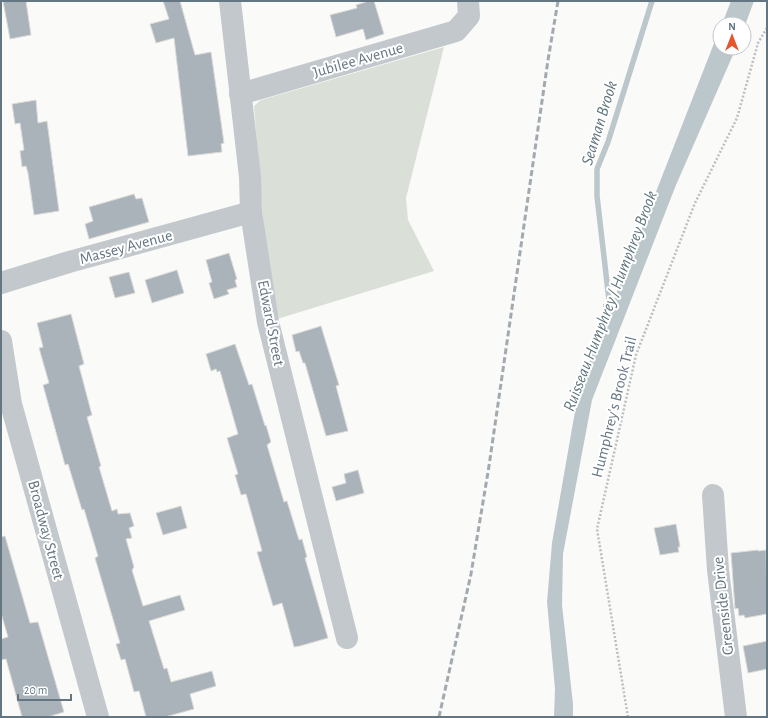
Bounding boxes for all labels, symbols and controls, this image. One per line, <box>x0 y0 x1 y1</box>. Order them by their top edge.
north arrow <box>712 16 752 56</box>
text: N <box>728 21 736 32</box>
street label: Jubilee Avenue <box>311 39 405 81</box>
water label: Seaman Brook <box>578 79 620 167</box>
water label: Ruisseau Humphrey / Humphrey Brook <box>560 188 661 414</box>
street label: Massey Avenue <box>78 227 174 268</box>
street label: Edward Street <box>255 279 287 367</box>
street label: Humphrey's Brook Trail <box>589 335 640 479</box>
street label: Broadway Street <box>24 479 67 582</box>
street label: Greenside Drive <box>710 556 736 656</box>
scale bar <box>18 676 71 702</box>
text: 20 m <box>24 684 47 696</box>

